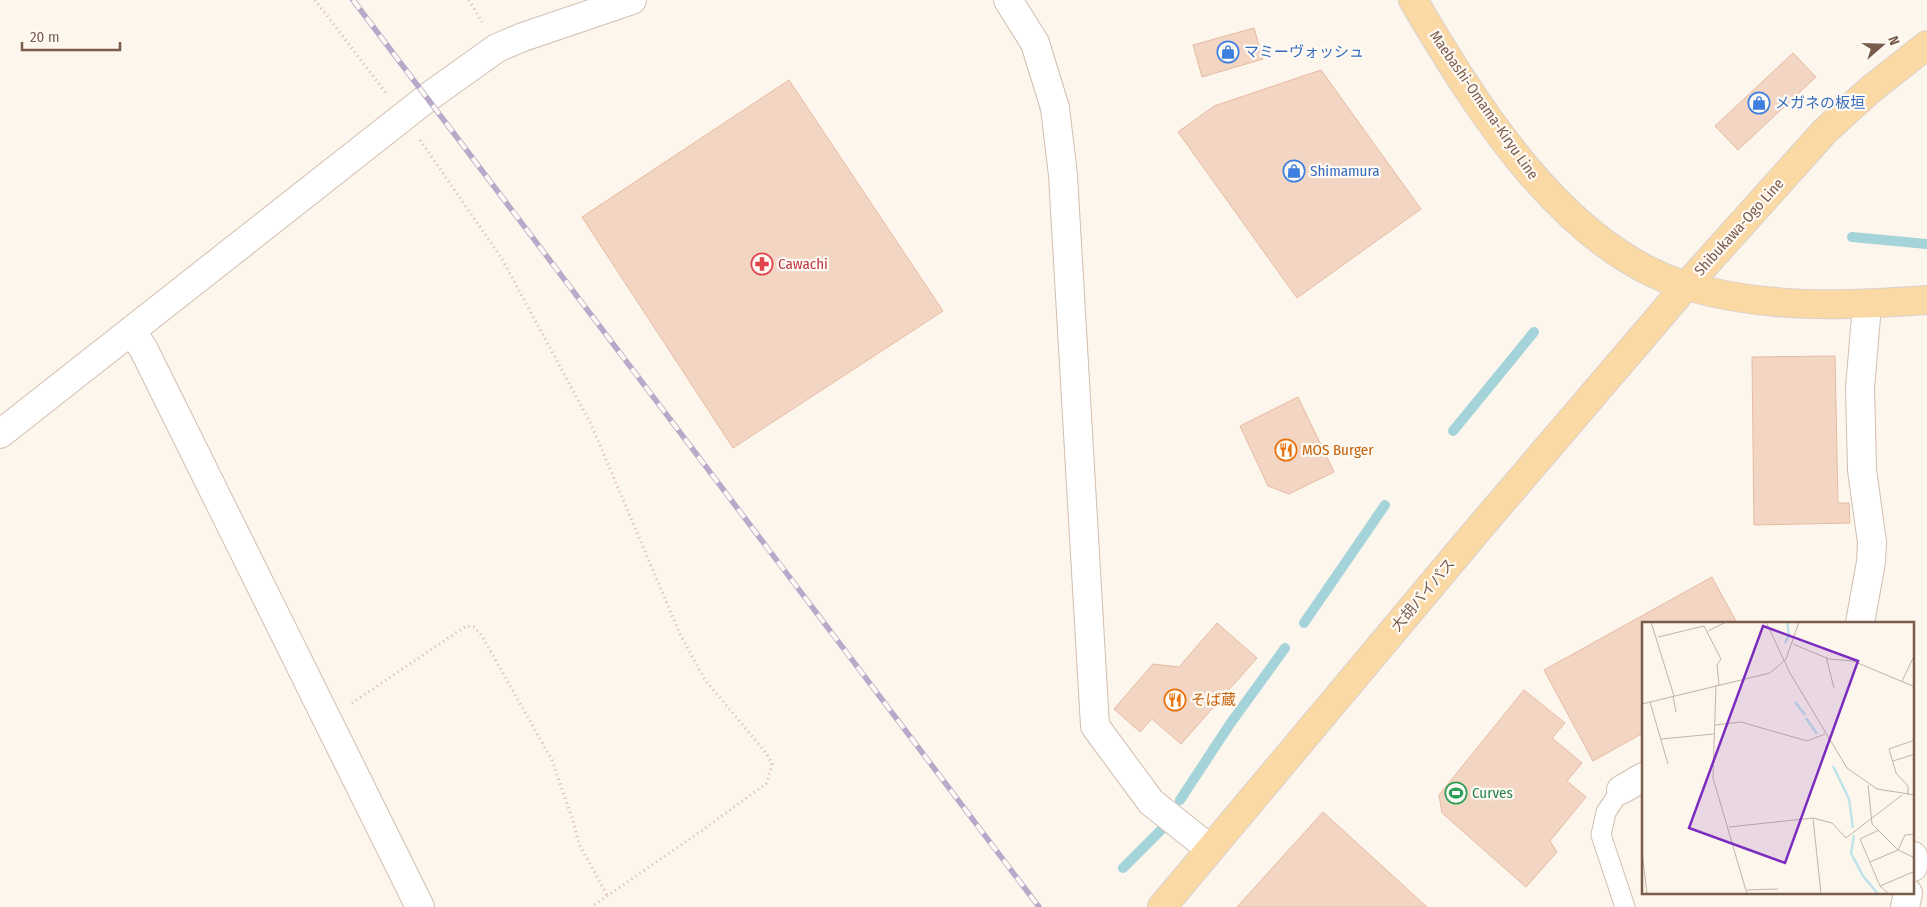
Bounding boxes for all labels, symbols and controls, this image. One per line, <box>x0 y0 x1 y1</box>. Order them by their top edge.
scale bar <box>22 20 120 52</box>
north arrow <box>1857 20 1907 70</box>
street label: Maebashi-Omama-Kiryu Line <box>1426 27 1542 183</box>
text: 20 m <box>30 28 60 46</box>
text: N <box>1884 34 1903 48</box>
shop icon: マミーヴォッシュ <box>1216 40 1240 64</box>
place label: マミーヴォッシュ <box>1244 43 1364 61</box>
shop icon: メガネの板垣 <box>1747 91 1771 115</box>
place label: メガネの板垣 <box>1775 94 1865 112</box>
shop icon: Shimamura <box>1282 159 1306 183</box>
place label: Shimamura <box>1310 162 1380 180</box>
street label: Shibukawa-Ogo Line <box>1691 175 1787 279</box>
pharmacy icon: Cawachi <box>750 252 774 276</box>
place label: Cawachi <box>778 255 828 273</box>
restaurant icon: MOS Burger <box>1274 438 1298 462</box>
place label: MOS Burger <box>1302 441 1374 459</box>
street label: 大胡バイパス <box>1387 555 1459 635</box>
inset map <box>1642 622 1914 894</box>
restaurant icon: そば蔵 <box>1163 688 1187 712</box>
place label: そば蔵 <box>1191 691 1236 709</box>
sports icon: Curves <box>1444 781 1468 805</box>
place label: Curves <box>1472 784 1513 802</box>

